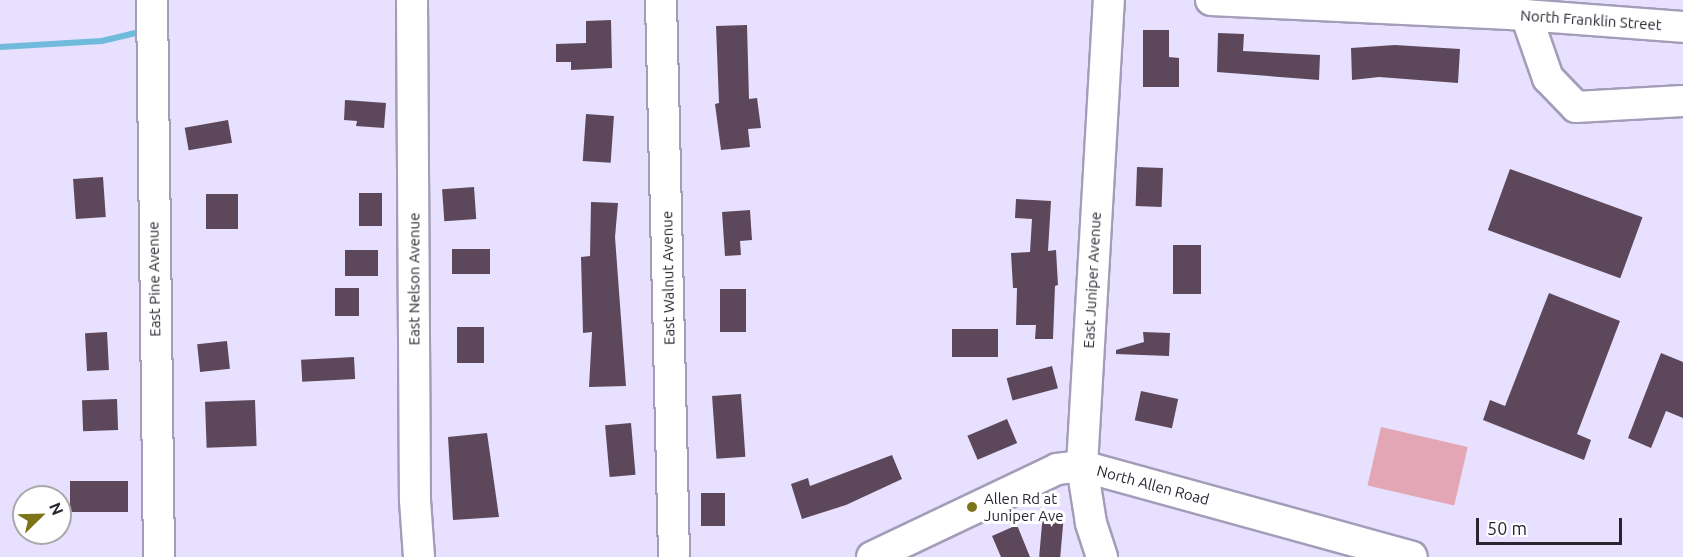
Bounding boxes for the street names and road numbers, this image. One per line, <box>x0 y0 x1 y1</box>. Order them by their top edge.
street label: North Franklin Street <box>1520 6 1662 34</box>
street label: East Walnut Avenue <box>658 211 678 345</box>
street label: East Juniper Avenue <box>1079 211 1105 349</box>
street label: East Nelson Avenue <box>405 213 423 345</box>
street label: East Pine Avenue <box>144 221 164 337</box>
street label: North Allen Road <box>1095 461 1211 509</box>

